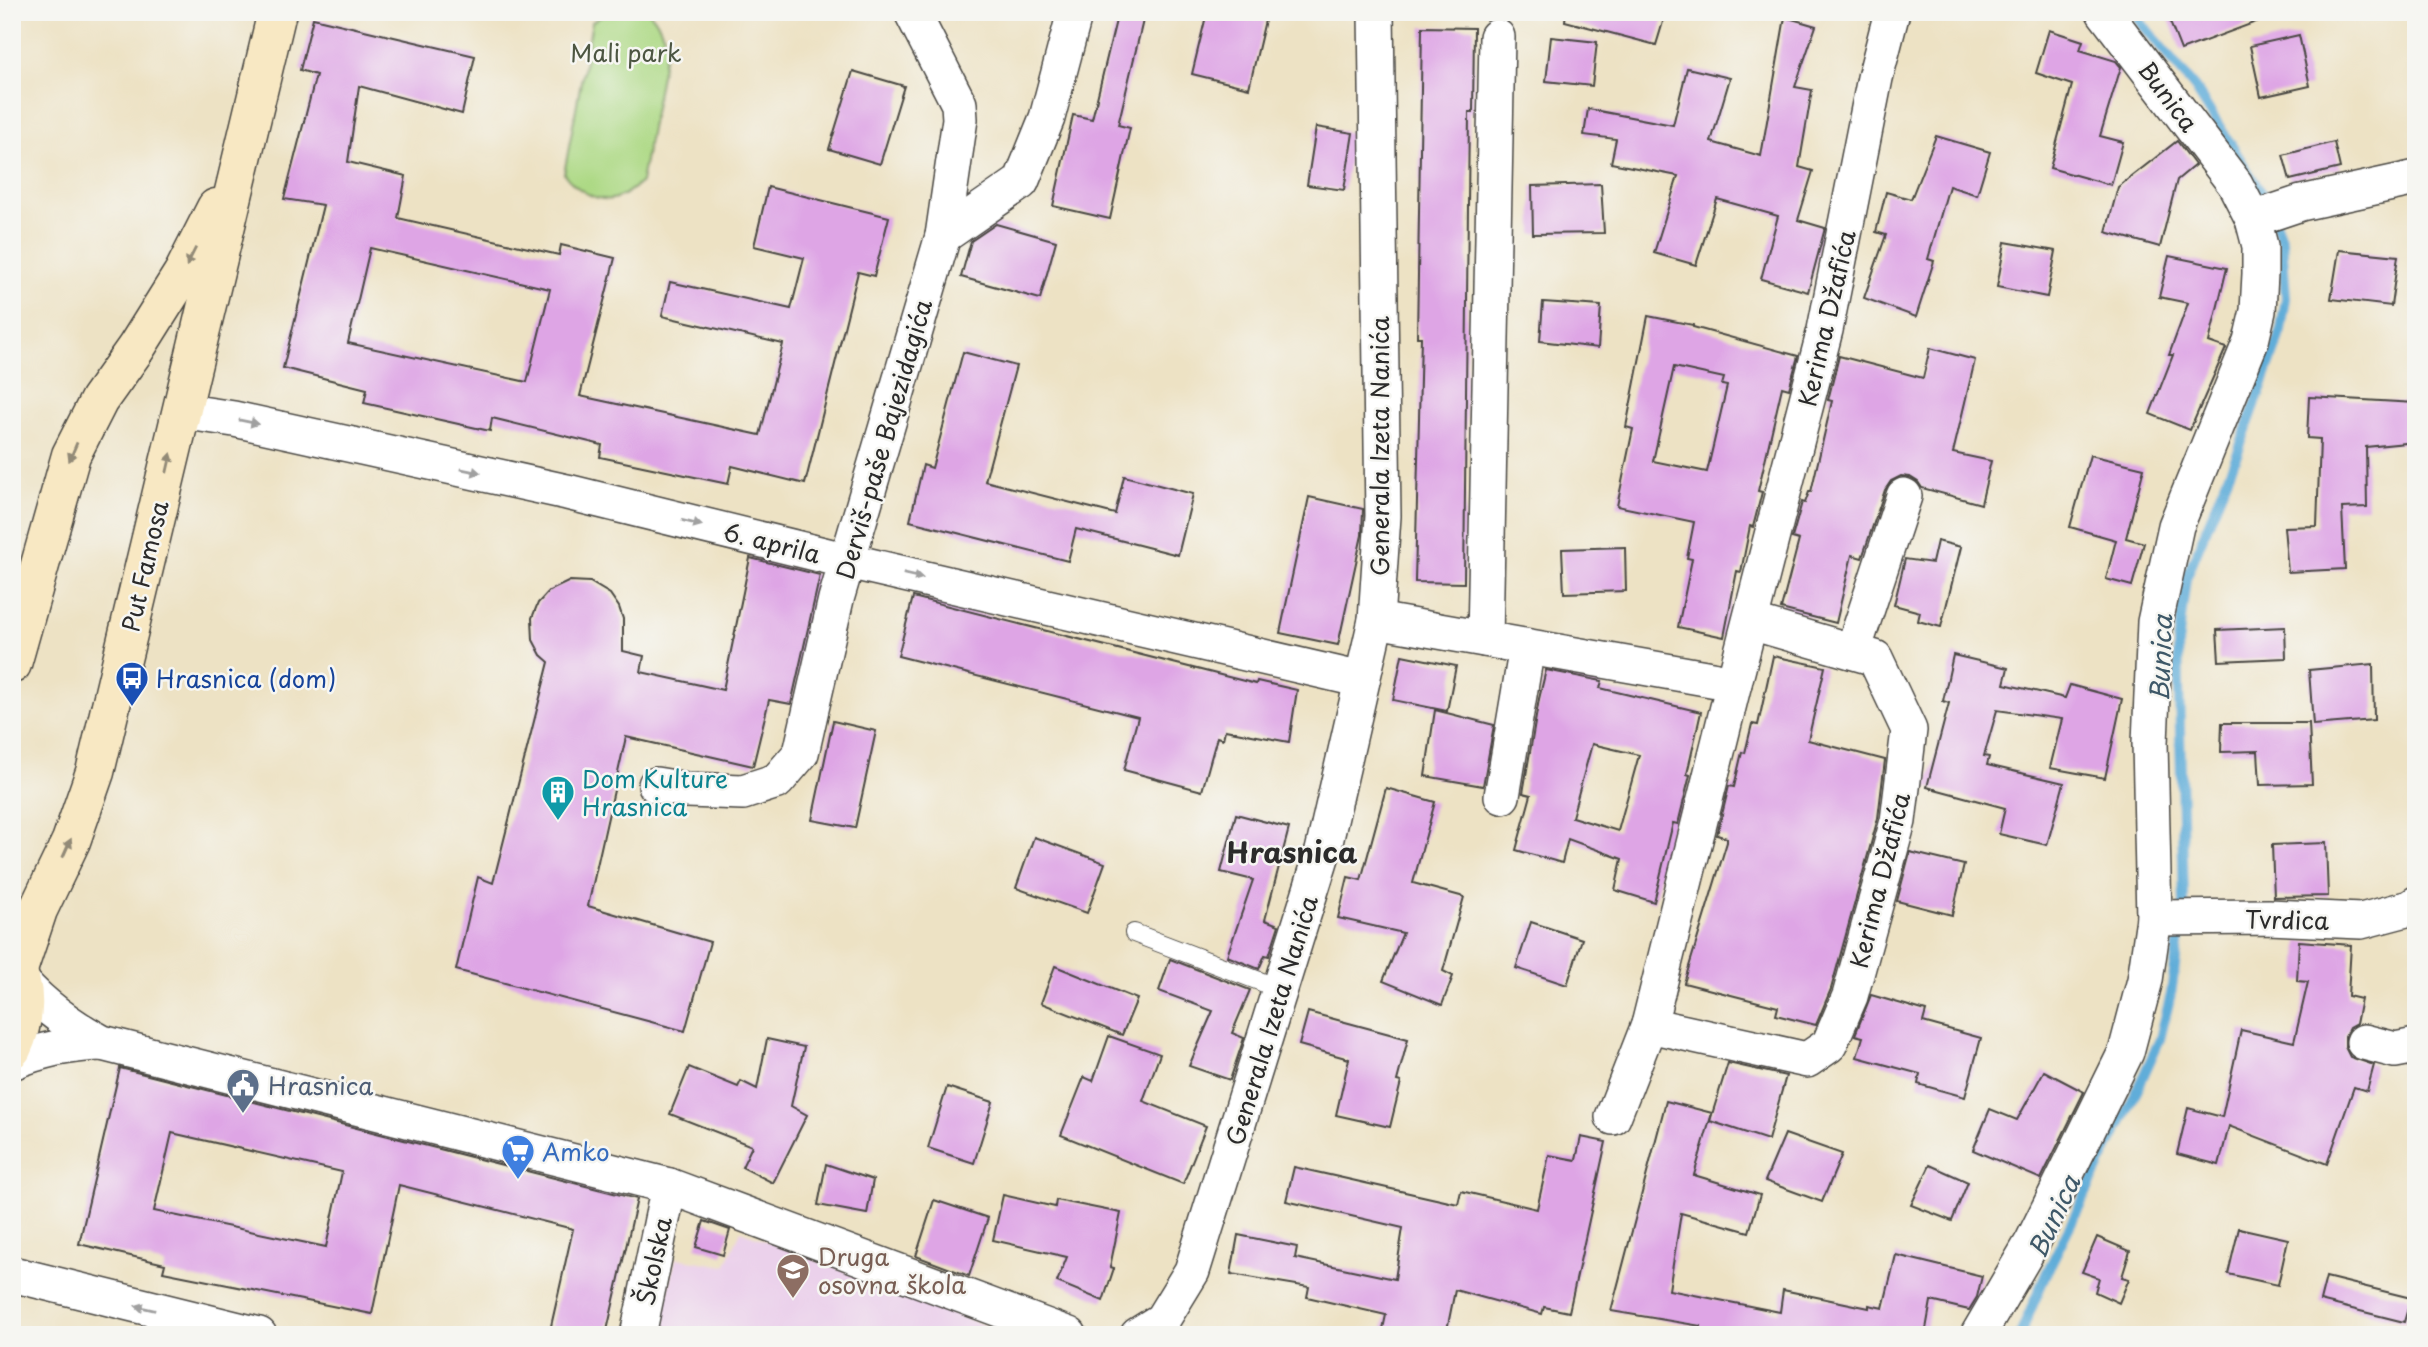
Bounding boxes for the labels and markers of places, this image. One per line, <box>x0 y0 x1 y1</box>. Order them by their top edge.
bus stop icon: Hrasnica (dom) <box>113 659 151 708</box>
place label: Hrasnica (dom) <box>156 660 336 696</box>
place label: Dom Kulture Hrasnica <box>582 760 728 824</box>
building icon: Dom Kulture Hrasnica <box>539 773 577 822</box>
public building icon: Hrasnica <box>224 1066 262 1115</box>
place label: Hrasnica <box>268 1067 373 1103</box>
supermarket icon: Amko <box>499 1132 537 1181</box>
place label: Amko <box>542 1133 610 1169</box>
place label: Druga osovna škola <box>818 1238 966 1302</box>
school or university icon: Druga osovna škola <box>774 1251 812 1300</box>

